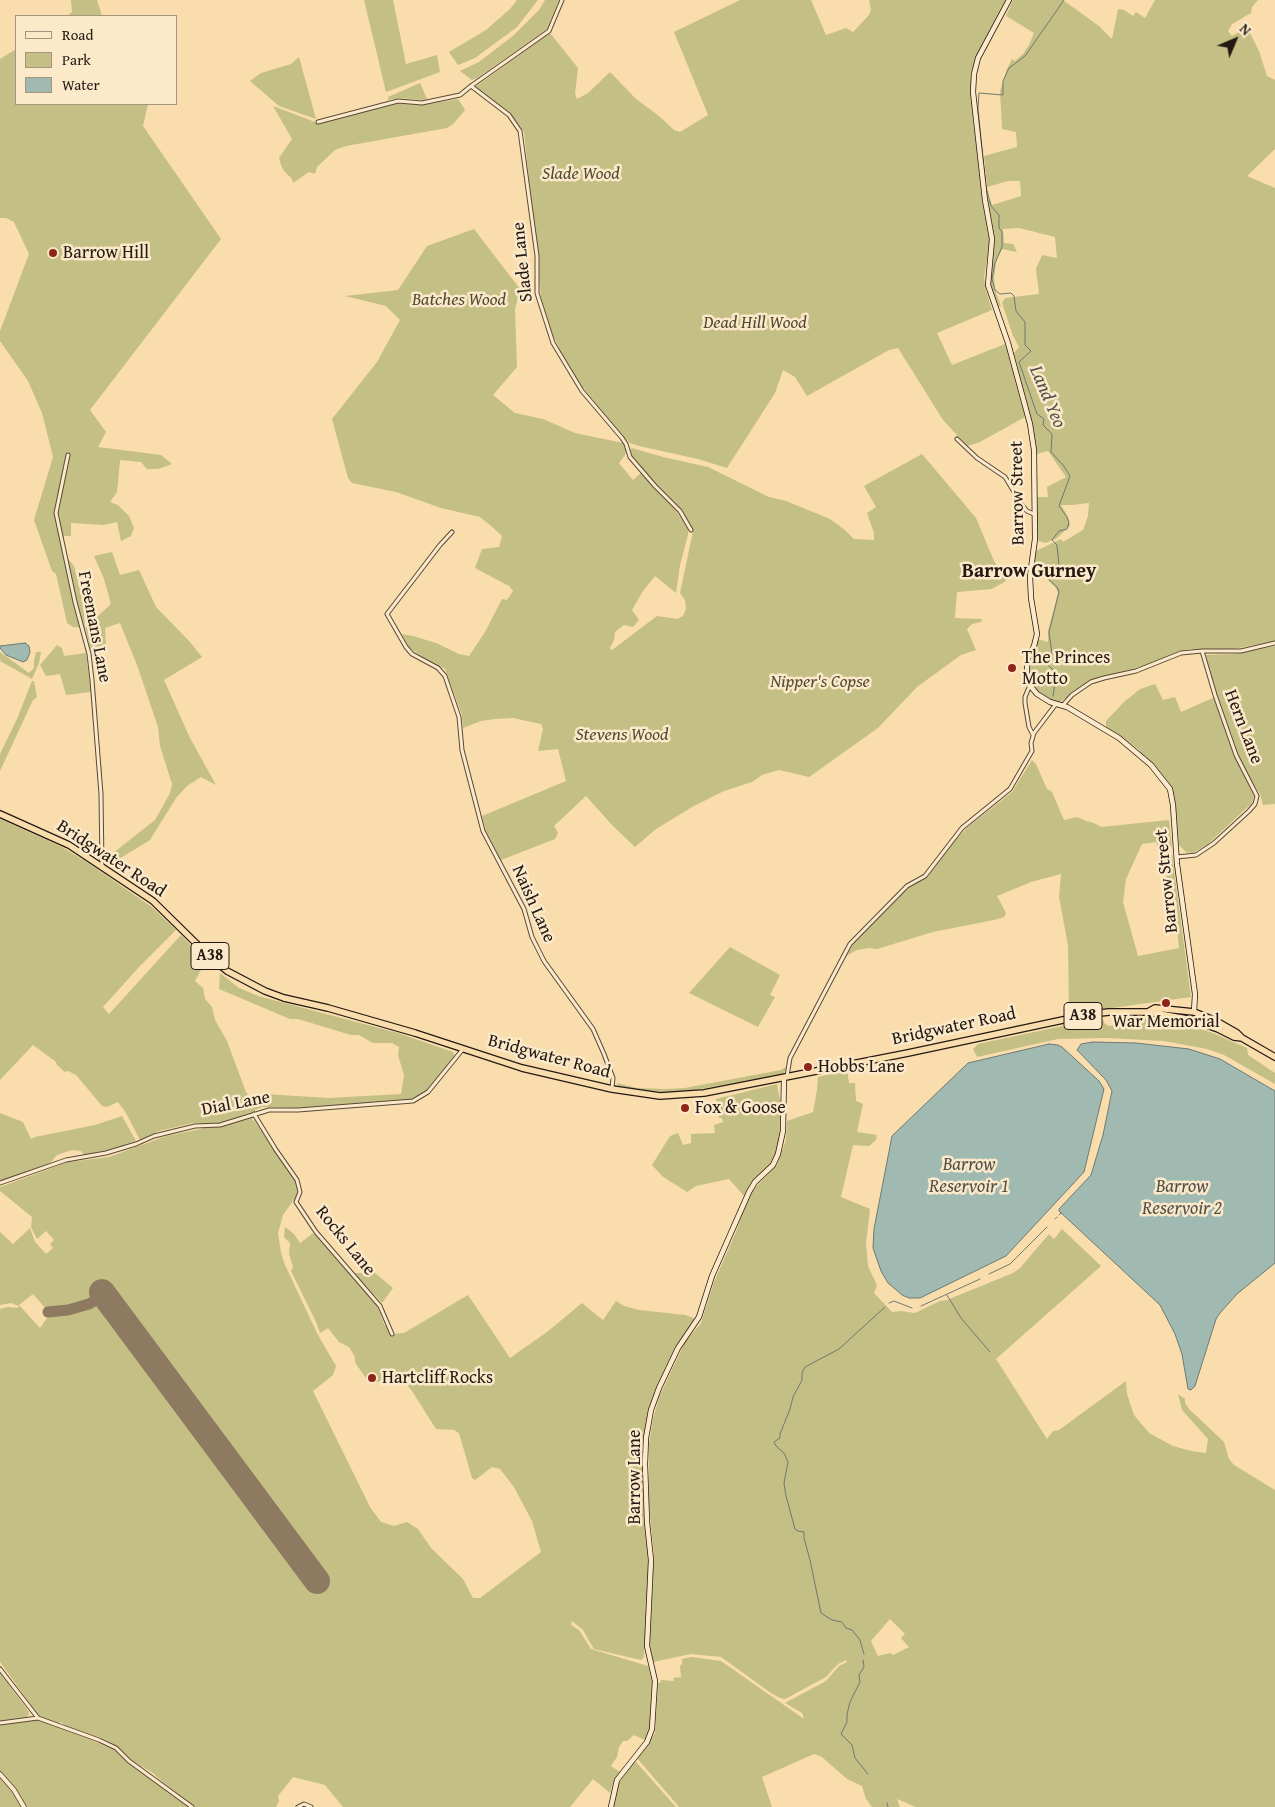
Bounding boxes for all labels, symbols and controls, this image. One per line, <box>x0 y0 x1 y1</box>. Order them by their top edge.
legend <box>15 15 178 105</box>
north arrow <box>1210 15 1260 65</box>
text: N <box>1235 19 1256 40</box>
text: Road <box>62 24 93 45</box>
text: Park <box>62 49 91 70</box>
text: Water <box>62 74 100 95</box>
park label: Slade Wood <box>542 163 620 185</box>
street label: Slade Lane <box>508 221 538 303</box>
place label: Barrow Hill <box>63 242 149 264</box>
marker: Barrow Hill <box>47 247 59 259</box>
park label: Batches Wood <box>412 289 506 311</box>
park label: Dead Hill Wood <box>703 312 807 334</box>
water label: Land Yeo <box>1024 362 1070 432</box>
street label: Barrow Street <box>1006 441 1030 545</box>
district label: Barrow Gurney <box>962 560 1096 584</box>
street label: Freemans Lane <box>73 569 115 685</box>
place label: The Princes Motto <box>1022 647 1110 690</box>
marker: The Princes Motto <box>1006 662 1018 674</box>
park label: Nipper's Copse <box>770 671 870 693</box>
street label: Hern Lane <box>1219 687 1267 767</box>
park label: Stevens Wood <box>575 724 669 746</box>
street label: Bridgwater Road <box>52 816 170 902</box>
street label: Barrow Street <box>1151 828 1183 934</box>
street label: Naish Lane <box>506 862 560 946</box>
road number: A38 <box>191 942 229 969</box>
marker: War Memorial <box>1160 997 1172 1009</box>
road number: A38 <box>1064 1002 1102 1030</box>
street label: Bridgwater Road <box>890 1003 1018 1051</box>
place label: War Memorial <box>1112 1011 1220 1033</box>
street label: Bridgwater Road <box>485 1030 613 1084</box>
place label: Hobbs Lane <box>818 1056 905 1078</box>
marker: Hobbs Lane <box>802 1061 814 1073</box>
street label: Dial Lane <box>200 1087 272 1121</box>
place label: Fox & Goose <box>695 1097 786 1119</box>
marker: Fox & Goose <box>679 1102 691 1114</box>
water label: Barrow Reservoir 1 <box>929 1154 1009 1198</box>
water label: Barrow Reservoir 2 <box>1142 1176 1222 1220</box>
street label: Rocks Lane <box>310 1202 380 1280</box>
place label: Hartcliff Rocks <box>382 1367 493 1389</box>
marker: Hartcliff Rocks <box>366 1372 378 1384</box>
street label: Barrow Lane <box>624 1430 646 1524</box>

